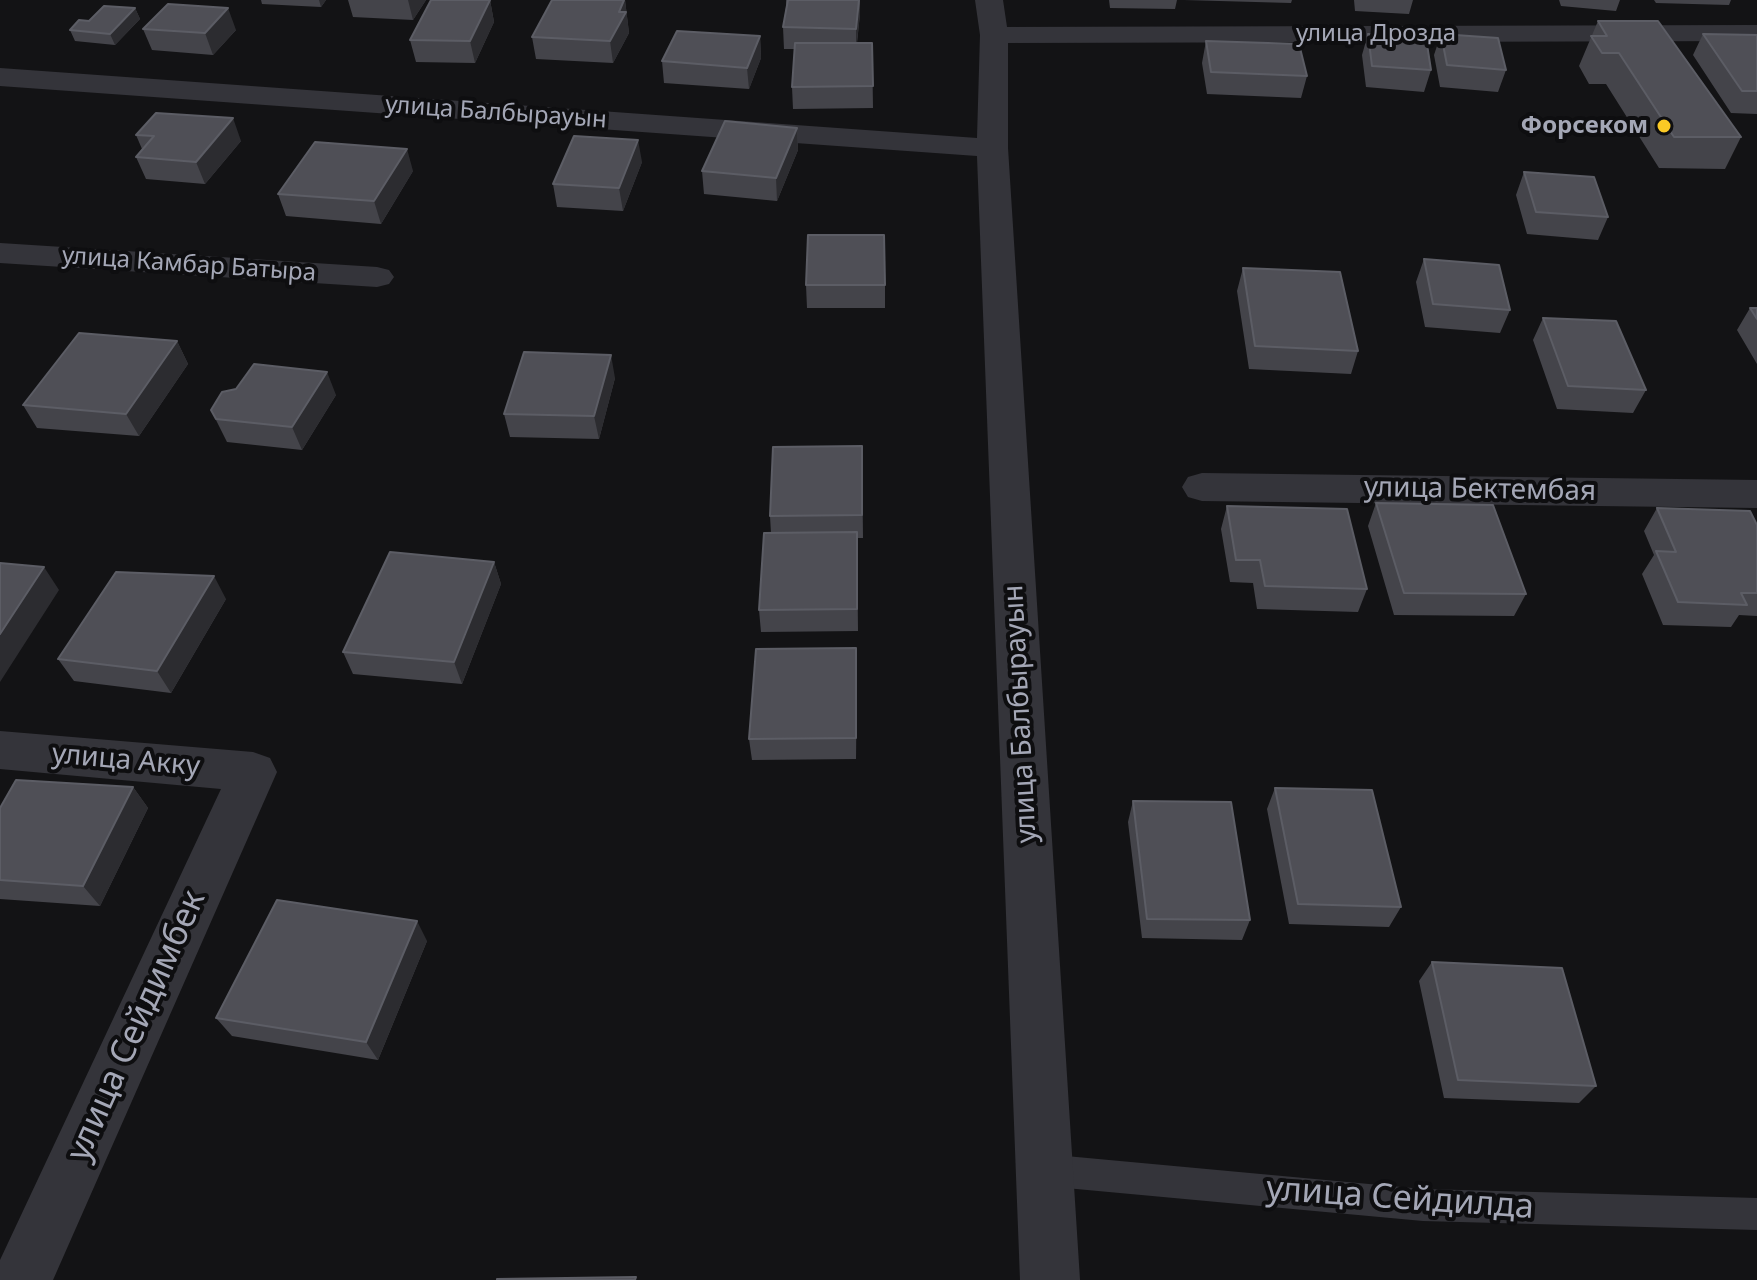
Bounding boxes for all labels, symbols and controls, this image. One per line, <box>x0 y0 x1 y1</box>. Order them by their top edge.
street label: улица Дрозда <box>1296 20 1456 48</box>
street label: улица Балбырауын <box>384 91 608 135</box>
place label: Форсеком <box>1521 112 1648 140</box>
marker: Форсеком <box>1655 117 1673 135</box>
street label: улица Камбар Батыра <box>61 242 317 288</box>
street label: улица Бектембая <box>1364 471 1596 509</box>
street label: улица Балбырауын <box>997 584 1045 844</box>
street label: улица Акку <box>51 738 201 784</box>
street label: улица Сейдимбек <box>59 884 215 1168</box>
street label: улица Сейдилда <box>1265 1169 1535 1229</box>

